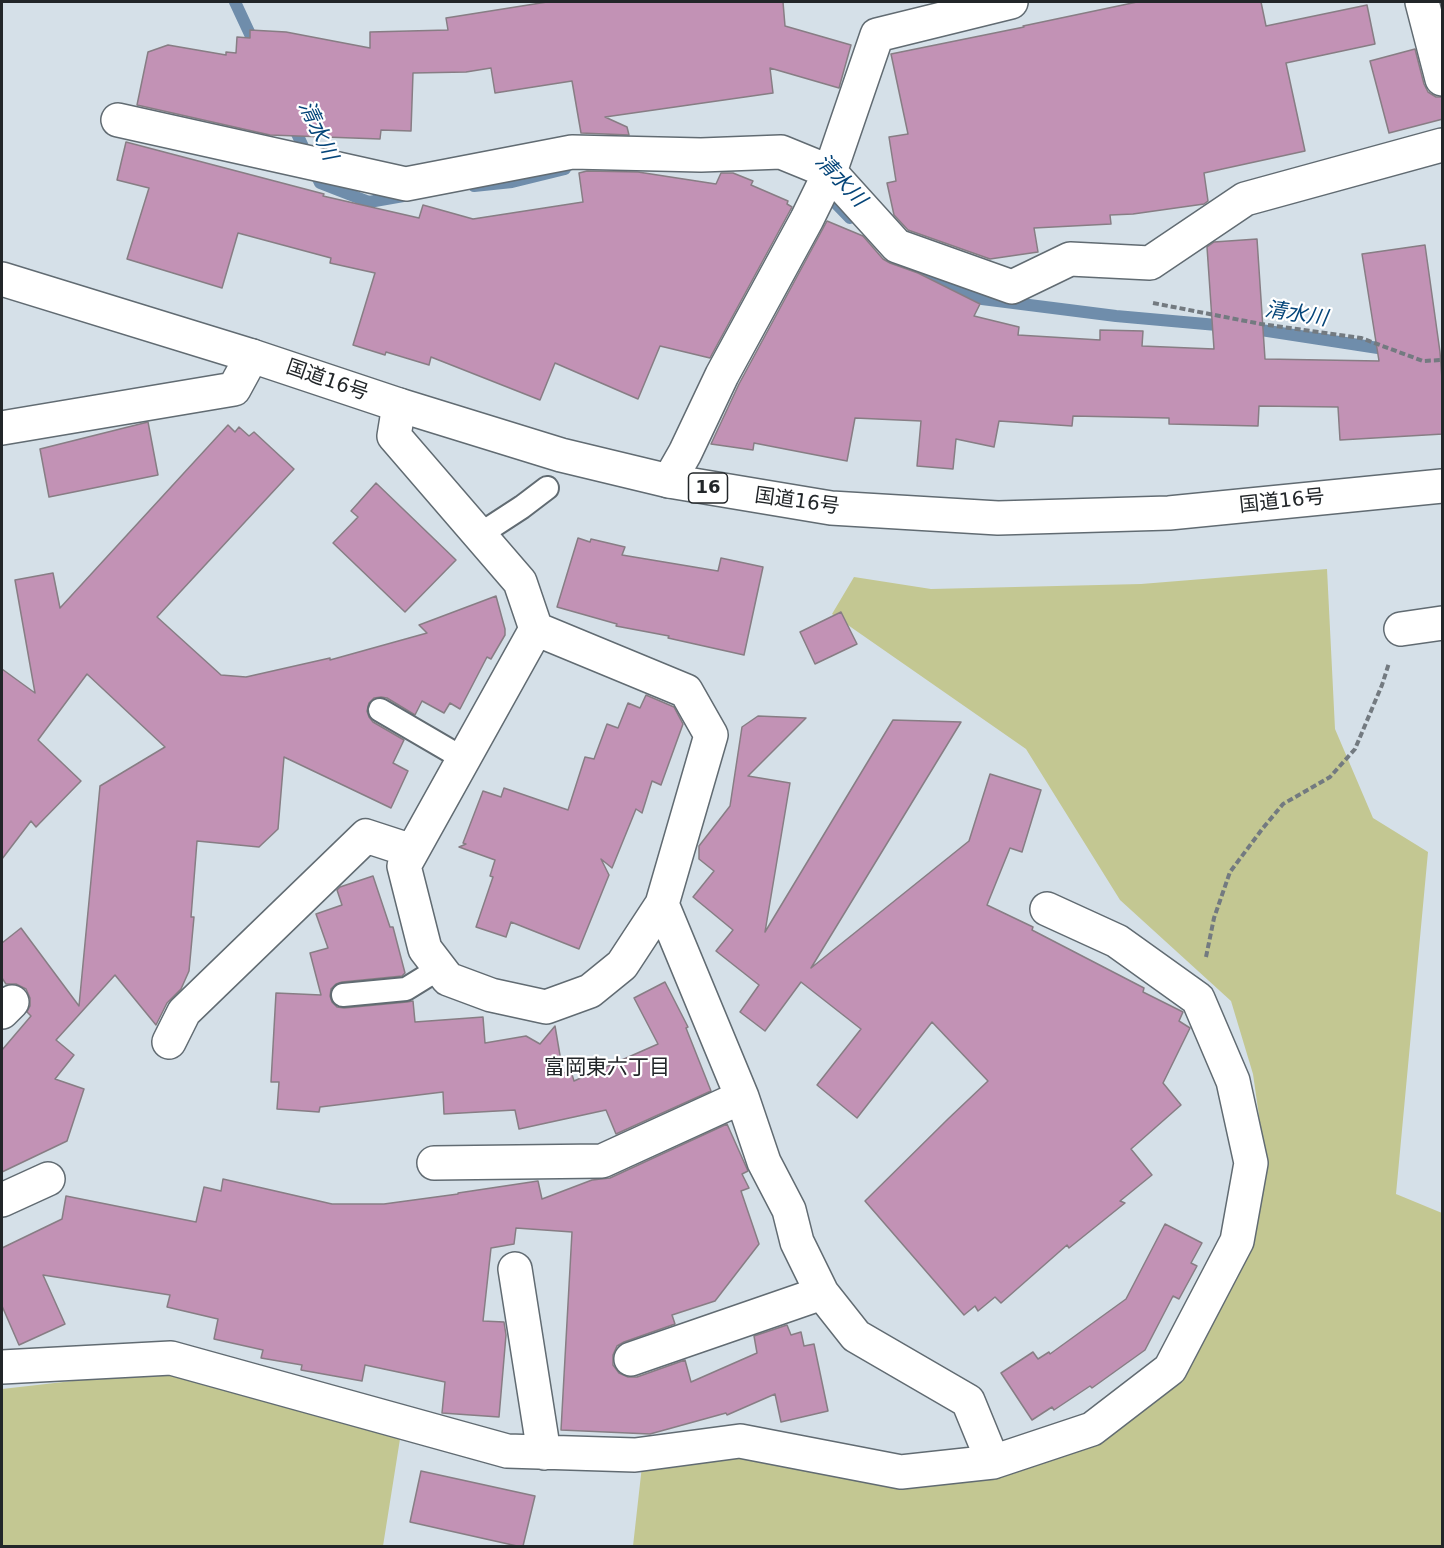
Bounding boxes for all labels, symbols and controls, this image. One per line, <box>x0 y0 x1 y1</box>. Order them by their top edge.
water label: 清水川 <box>292 97 342 165</box>
water label: 清水川 <box>809 149 871 213</box>
water label: 清水川 <box>1263 298 1329 332</box>
street label: 国道16号 <box>283 356 371 406</box>
road number: 16 <box>688 473 728 503</box>
street label: 国道16号 <box>753 484 841 520</box>
street label: 国道16号 <box>1238 486 1326 518</box>
district label: 富岡東六丁目 <box>544 1056 670 1082</box>

